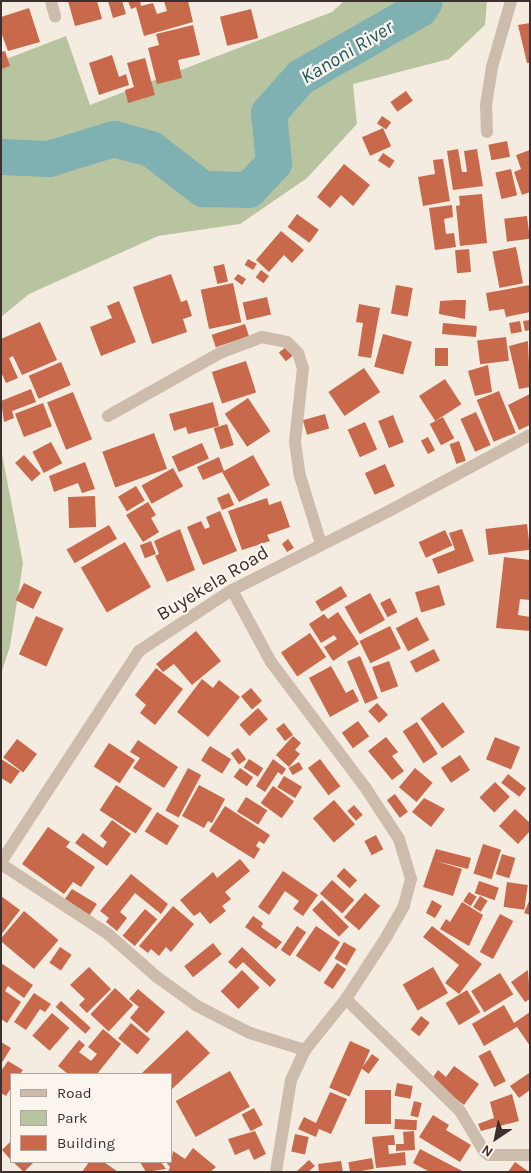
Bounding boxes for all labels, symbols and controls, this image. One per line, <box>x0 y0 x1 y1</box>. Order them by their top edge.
water label: Kanoni River <box>296 15 398 89</box>
street label: Buyekela Road <box>153 542 273 626</box>
legend <box>10 1073 172 1163</box>
text: Road <box>57 1084 92 1102</box>
text: Park <box>57 1109 87 1127</box>
north arrow <box>471 1113 521 1163</box>
text: Building <box>57 1134 115 1152</box>
text: N <box>478 1141 496 1161</box>

